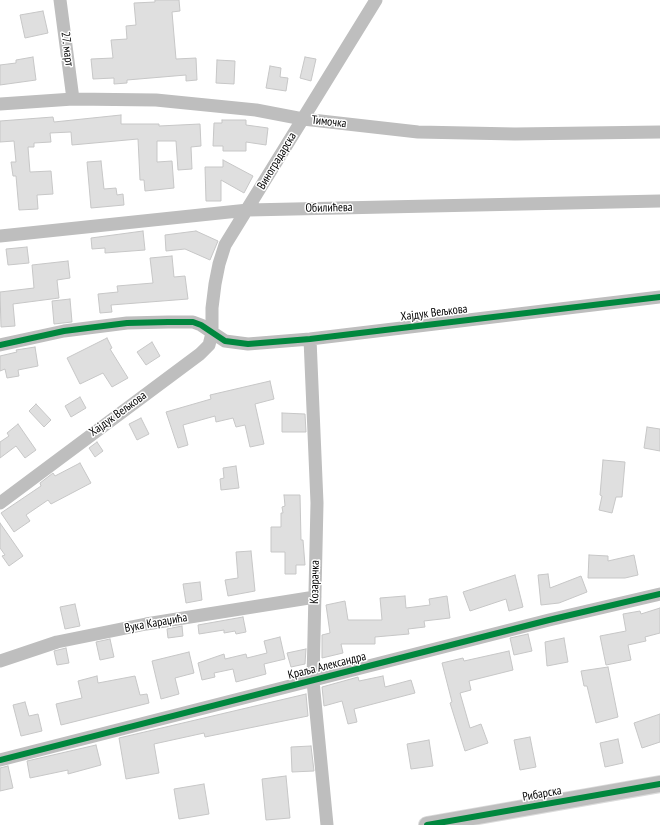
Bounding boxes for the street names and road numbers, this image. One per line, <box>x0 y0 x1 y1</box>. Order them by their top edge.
street label: 27. март <box>58 31 76 67</box>
street label: Тимочка <box>311 113 347 131</box>
street label: Виноградарска <box>254 130 300 192</box>
street label: Обилићева <box>305 200 353 216</box>
street label: Хајдук Вељкова <box>400 302 468 324</box>
street label: Хајдук Вељкова <box>87 388 149 440</box>
street label: Козарачка <box>307 560 323 604</box>
street label: Вука Караџића <box>124 610 188 636</box>
street label: Краља Александра <box>286 649 368 683</box>
street label: Рибарска <box>521 783 563 805</box>

